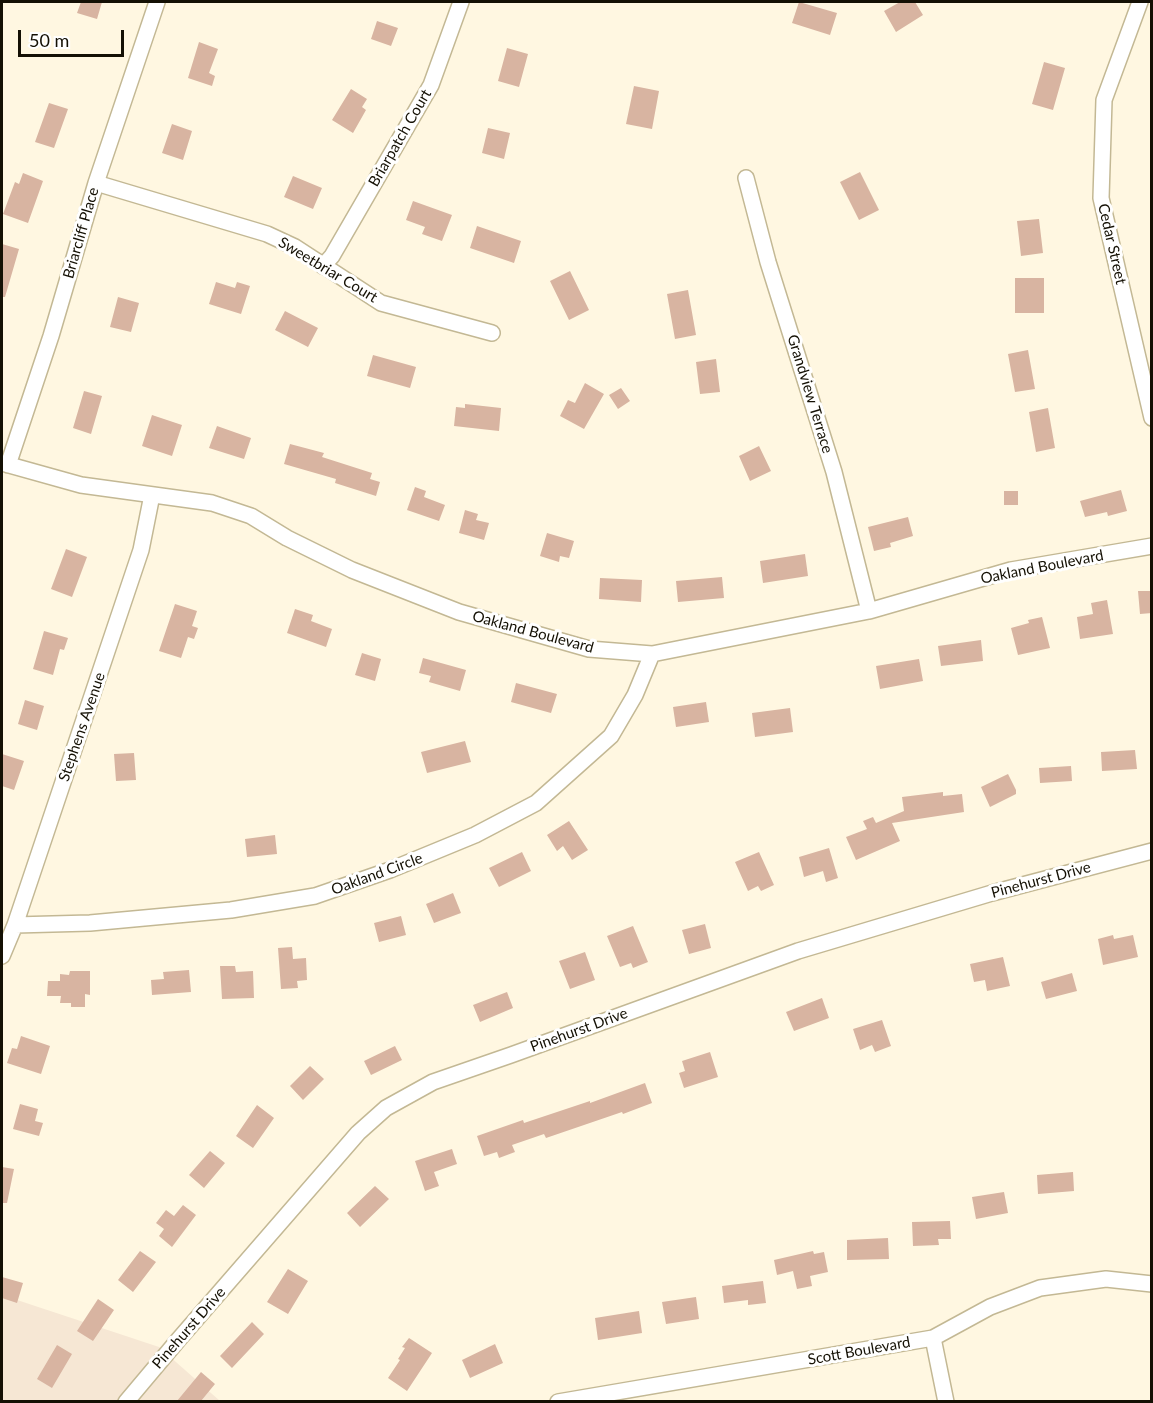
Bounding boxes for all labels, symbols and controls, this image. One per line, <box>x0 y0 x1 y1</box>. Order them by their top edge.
scale bar <box>21 18 128 56</box>
text: 50 m <box>29 29 69 51</box>
street label: Briarpatch Court <box>365 86 435 190</box>
street label: Briarcliff Place <box>59 185 103 281</box>
street label: Cedar Street <box>1094 202 1130 286</box>
street label: Sweetbriar Court <box>275 233 381 307</box>
street label: Grandview Terrace <box>783 332 837 456</box>
street label: Oakland Boulevard <box>979 546 1105 588</box>
street label: Oakland Boulevard <box>470 607 596 657</box>
street label: Stephens Avenue <box>55 670 109 784</box>
street label: Oakland Circle <box>329 849 425 899</box>
street label: Pinehurst Drive <box>989 858 1093 902</box>
street label: Pinehurst Drive <box>528 1004 630 1056</box>
street label: Pinehurst Drive <box>149 1283 229 1373</box>
street label: Scott Boulevard <box>806 1333 912 1369</box>

